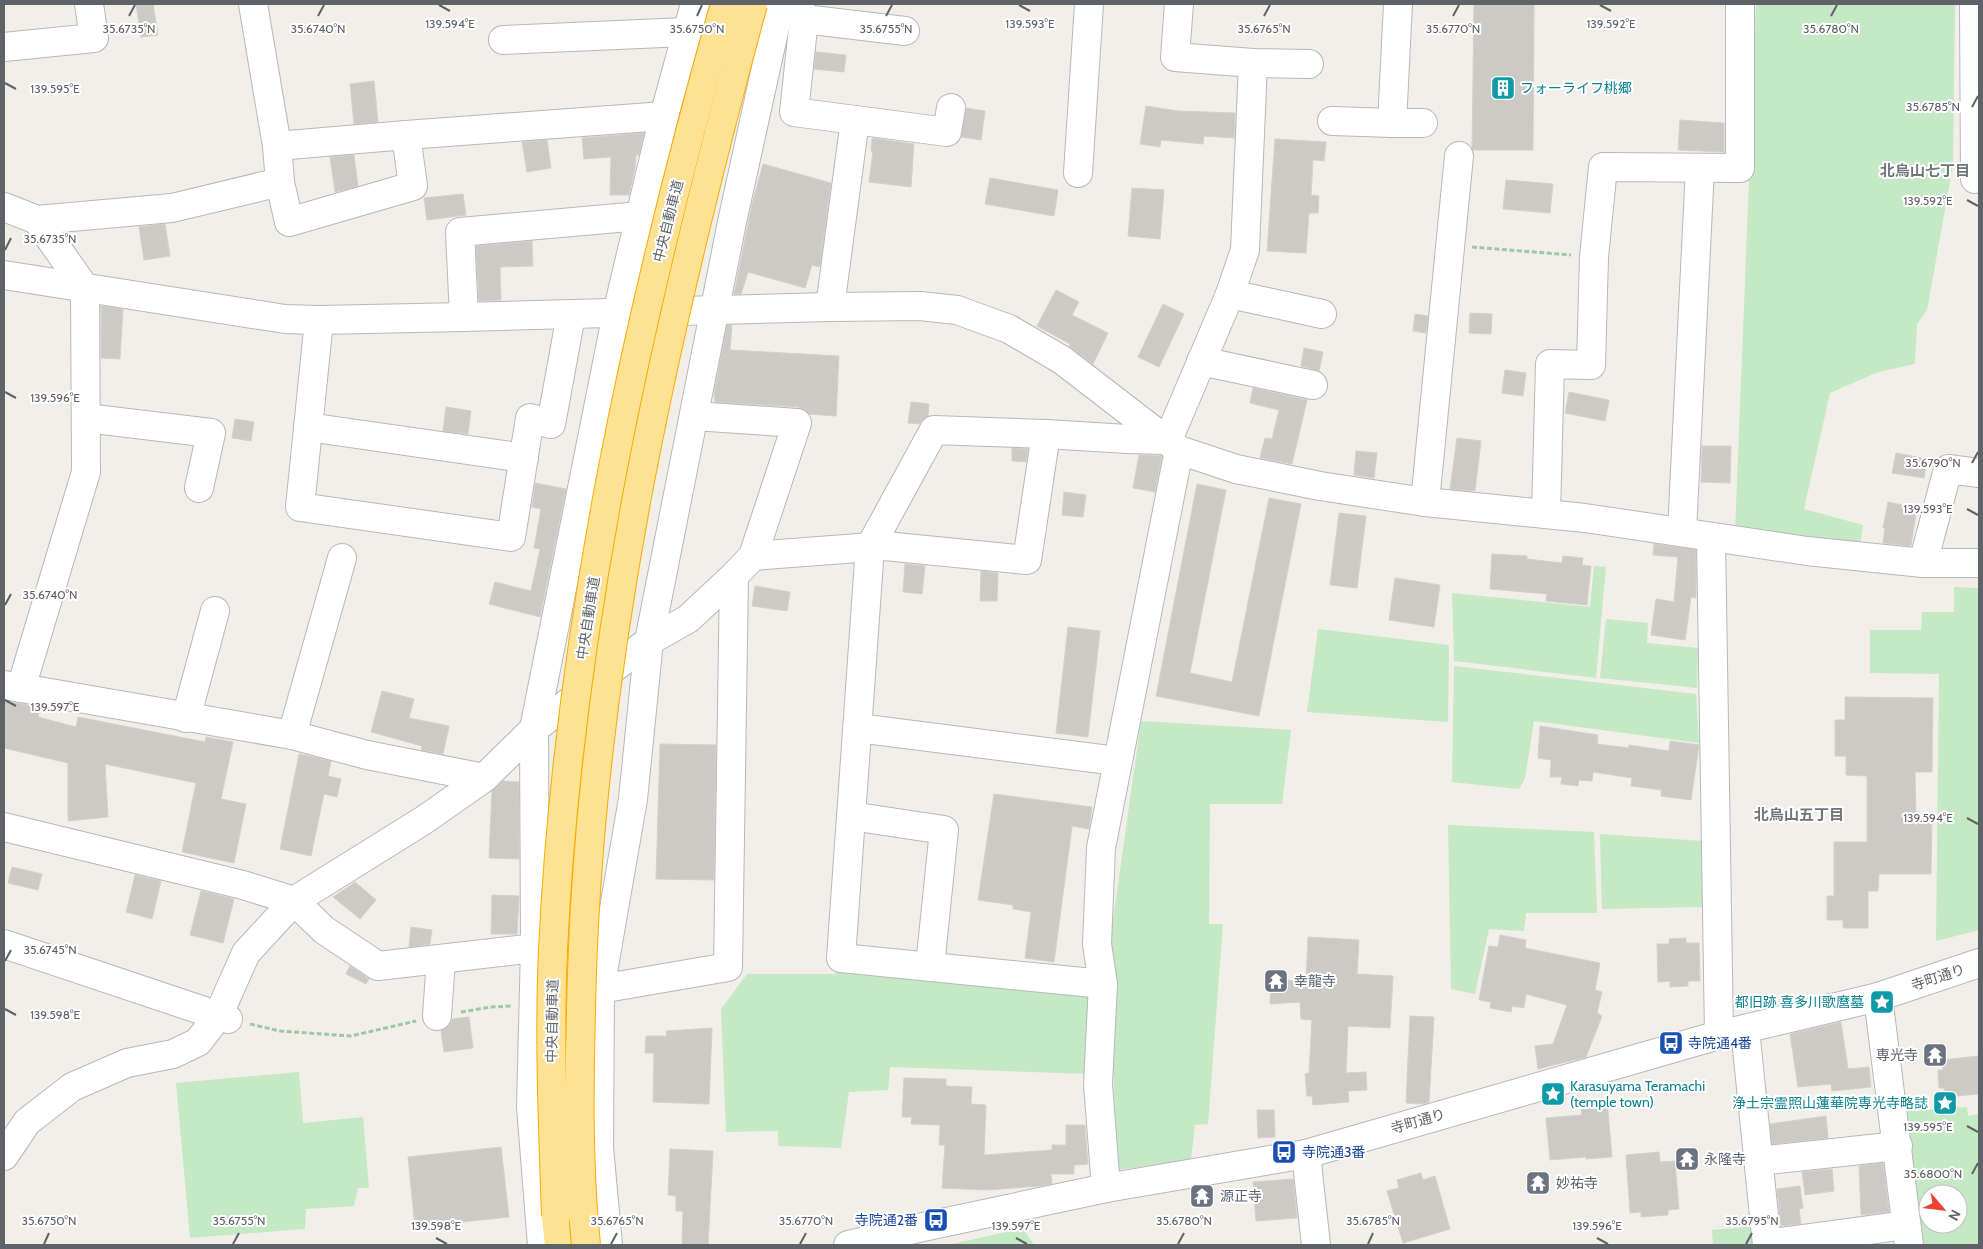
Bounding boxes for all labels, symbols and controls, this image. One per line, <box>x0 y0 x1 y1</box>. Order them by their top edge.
text: 139.594°E <box>425 16 475 31</box>
text: 139.593°E <box>1005 16 1055 31</box>
text: 139.592°E <box>1586 16 1636 31</box>
text: 35.6735°N <box>102 21 156 36</box>
text: 35.6740°N <box>290 21 346 36</box>
text: 35.6750°N <box>669 21 725 36</box>
text: 35.6755°N <box>859 21 913 36</box>
text: 35.6765°N <box>1237 21 1291 36</box>
text: 35.6770°N <box>1426 21 1480 36</box>
text: 35.6780°N <box>1803 21 1859 36</box>
building icon: フォーライフ桃郷 <box>1490 75 1516 101</box>
place label: フォーライフ桃郷 <box>1520 79 1632 97</box>
text: 139.595°E <box>30 81 80 96</box>
text: 35.6785°N <box>1906 99 1960 114</box>
district label: 北烏山七丁目 <box>1880 162 1970 180</box>
street label: 中央自動車道 <box>649 178 687 264</box>
text: 139.592°E <box>1903 193 1953 208</box>
text: 35.6735°N <box>23 231 77 246</box>
text: 139.596°E <box>30 390 80 405</box>
text: 35.6790°N <box>1905 455 1961 470</box>
text: 139.593°E <box>1903 501 1953 516</box>
street label: 中央自動車道 <box>573 575 603 661</box>
text: 35.6740°N <box>22 587 78 602</box>
text: 139.597°E <box>31 699 80 714</box>
district label: 北烏山五丁目 <box>1754 806 1844 824</box>
text: 139.594°E <box>1903 810 1953 825</box>
text: 35.6745°N <box>23 942 77 957</box>
street label: 寺町通り <box>1909 960 1967 994</box>
temple icon: 幸龍寺 <box>1263 968 1289 994</box>
place label: 幸龍寺 <box>1294 972 1336 990</box>
street label: 中央自動車道 <box>542 979 562 1063</box>
place icon: 都旧跡 喜多川歌麿墓 <box>1869 989 1895 1015</box>
place label: 都旧跡 喜多川歌麿墓 <box>1735 993 1864 1011</box>
text: 139.598°E <box>30 1007 80 1022</box>
bus stop icon: 寺院通4番 <box>1658 1030 1684 1056</box>
place label: 寺院通4番 <box>1688 1034 1752 1052</box>
temple icon: 専光寺 <box>1922 1042 1948 1068</box>
place label: 専光寺 <box>1876 1046 1918 1064</box>
place label: Karasuyama Teramachi (temple town) <box>1570 1077 1705 1111</box>
place icon: Karasuyama Teramachi (temple town) <box>1540 1081 1566 1107</box>
place icon: 浄土宗霊照山蓮華院専光寺略誌 <box>1932 1090 1958 1116</box>
place label: 浄土宗霊照山蓮華院専光寺略誌 <box>1732 1094 1928 1112</box>
street label: 寺町通り <box>1389 1105 1447 1137</box>
text: 139.595°E <box>1903 1119 1953 1134</box>
bus stop icon: 寺院通3番 <box>1271 1139 1297 1165</box>
place label: 寺院通3番 <box>1302 1143 1366 1161</box>
temple icon: 永隆寺 <box>1674 1146 1700 1172</box>
place label: 永隆寺 <box>1704 1150 1746 1168</box>
text: 35.6800°N <box>1904 1166 1962 1181</box>
temple icon: 妙祐寺 <box>1525 1170 1551 1196</box>
place label: 妙祐寺 <box>1556 1174 1598 1192</box>
temple icon: 源正寺 <box>1189 1183 1215 1209</box>
north arrow <box>1918 1184 1968 1234</box>
place label: 源正寺 <box>1220 1187 1262 1205</box>
bus stop icon: 寺院通2番 <box>923 1207 949 1233</box>
text: N <box>1944 1207 1965 1224</box>
place label: 寺院通2番 <box>855 1211 918 1229</box>
text: 35.6750°N <box>21 1213 77 1228</box>
text: 35.6755°N <box>212 1213 266 1228</box>
text: 35.6765°N <box>590 1213 644 1228</box>
text: 35.6770°N <box>779 1213 833 1228</box>
text: 35.6780°N <box>1156 1213 1212 1228</box>
text: 35.6785°N <box>1346 1213 1400 1228</box>
text: 35.6795°N <box>1725 1213 1779 1228</box>
text: 139.598°E <box>411 1218 461 1233</box>
text: 139.597°E <box>992 1218 1041 1233</box>
text: 139.596°E <box>1572 1218 1622 1233</box>

